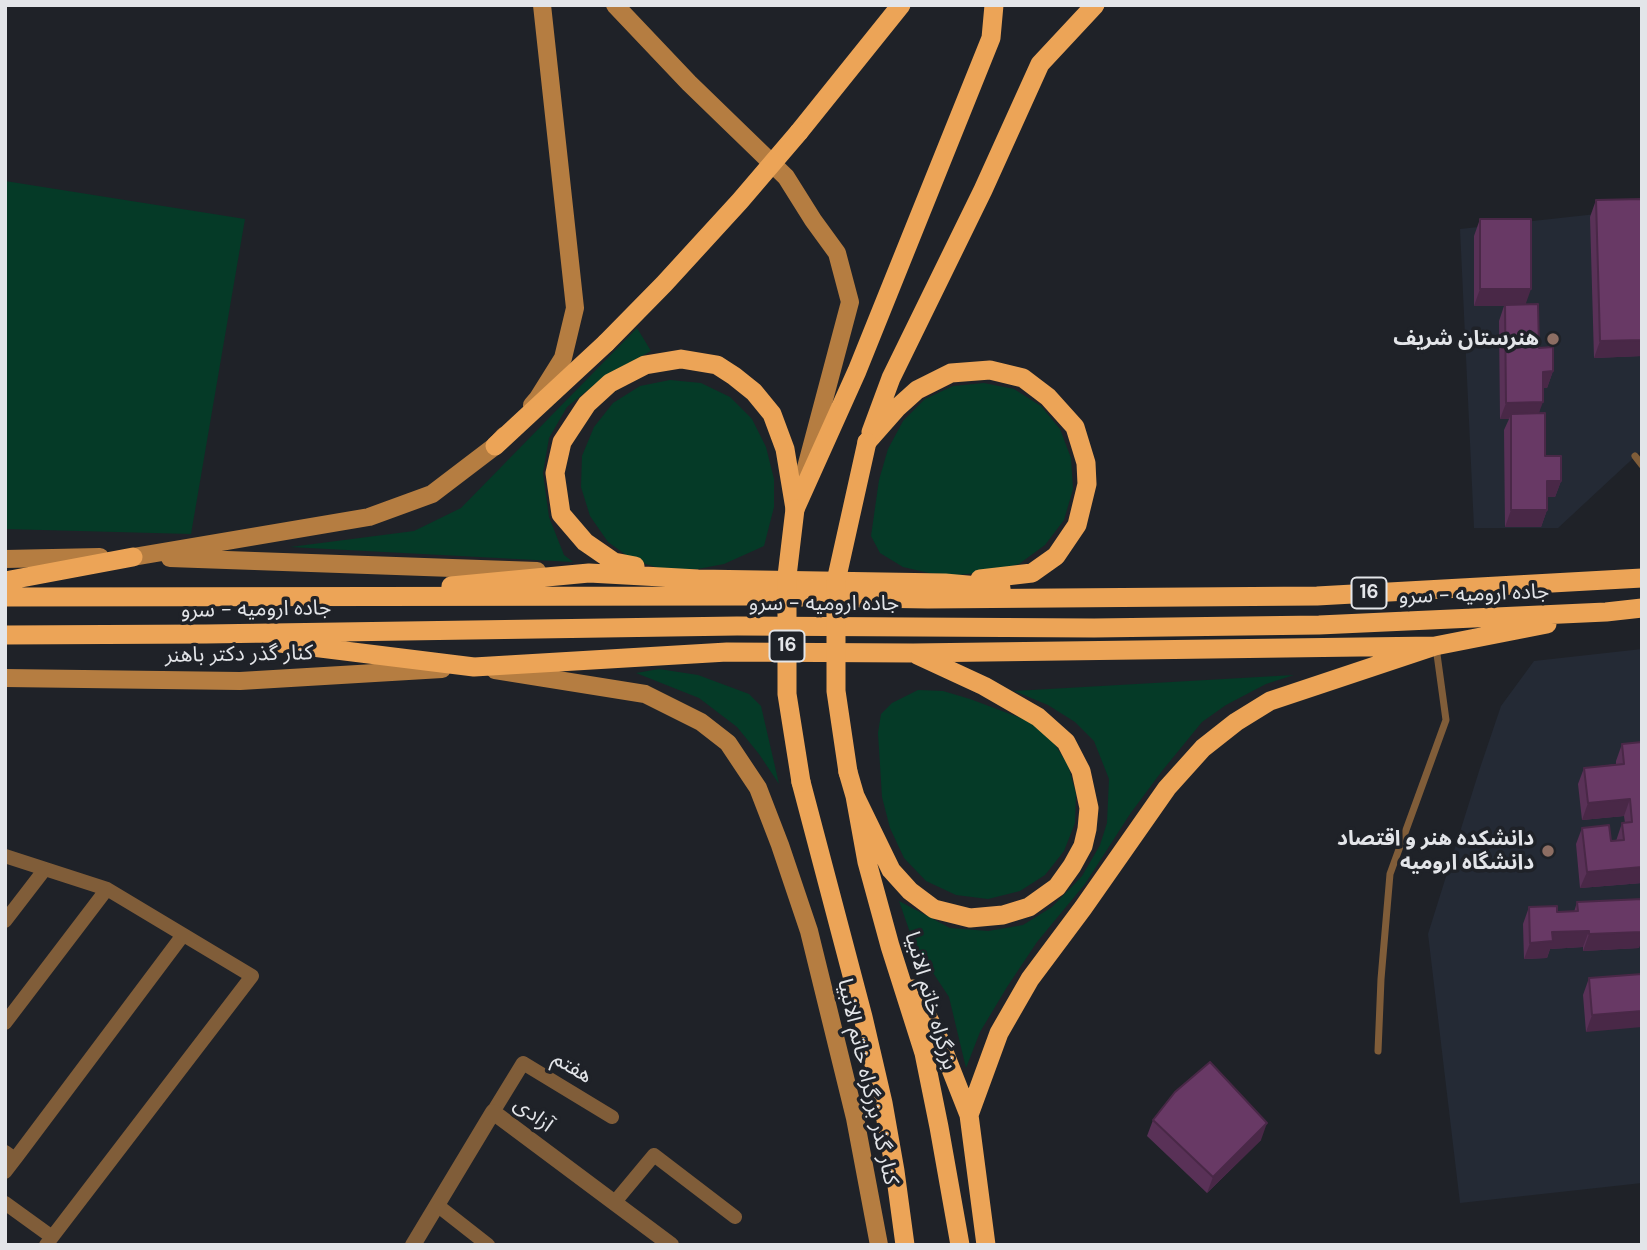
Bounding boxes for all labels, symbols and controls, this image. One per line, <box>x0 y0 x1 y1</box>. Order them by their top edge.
place label: هنرستان شریف <box>1393 326 1539 352</box>
marker: هنرستان شریف <box>1545 331 1561 347</box>
road number: 16 <box>1352 578 1386 608</box>
street label: جاده ارومیه - سرو <box>1398 580 1550 610</box>
street label: جاده ارومیه - سرو <box>749 591 899 617</box>
street label: جاده ارومیه - سرو <box>181 596 331 624</box>
road number: 16 <box>770 631 804 662</box>
street label: کنار گذر دکتر باهنر <box>165 641 313 669</box>
place label: دانشکده هنر و اقتصاد دانشگاه ارومیه <box>1337 826 1534 876</box>
marker: دانشکده هنر و اقتصاد دانشگاه ارومیه <box>1540 843 1556 859</box>
street label: بزرگراه خاتم الانبیا <box>898 929 962 1073</box>
street label: کنار گذر بزرگراه خاتم الانبیا <box>831 976 903 1188</box>
street label: هفتم <box>547 1046 597 1090</box>
street label: آزادی <box>508 1092 558 1138</box>

